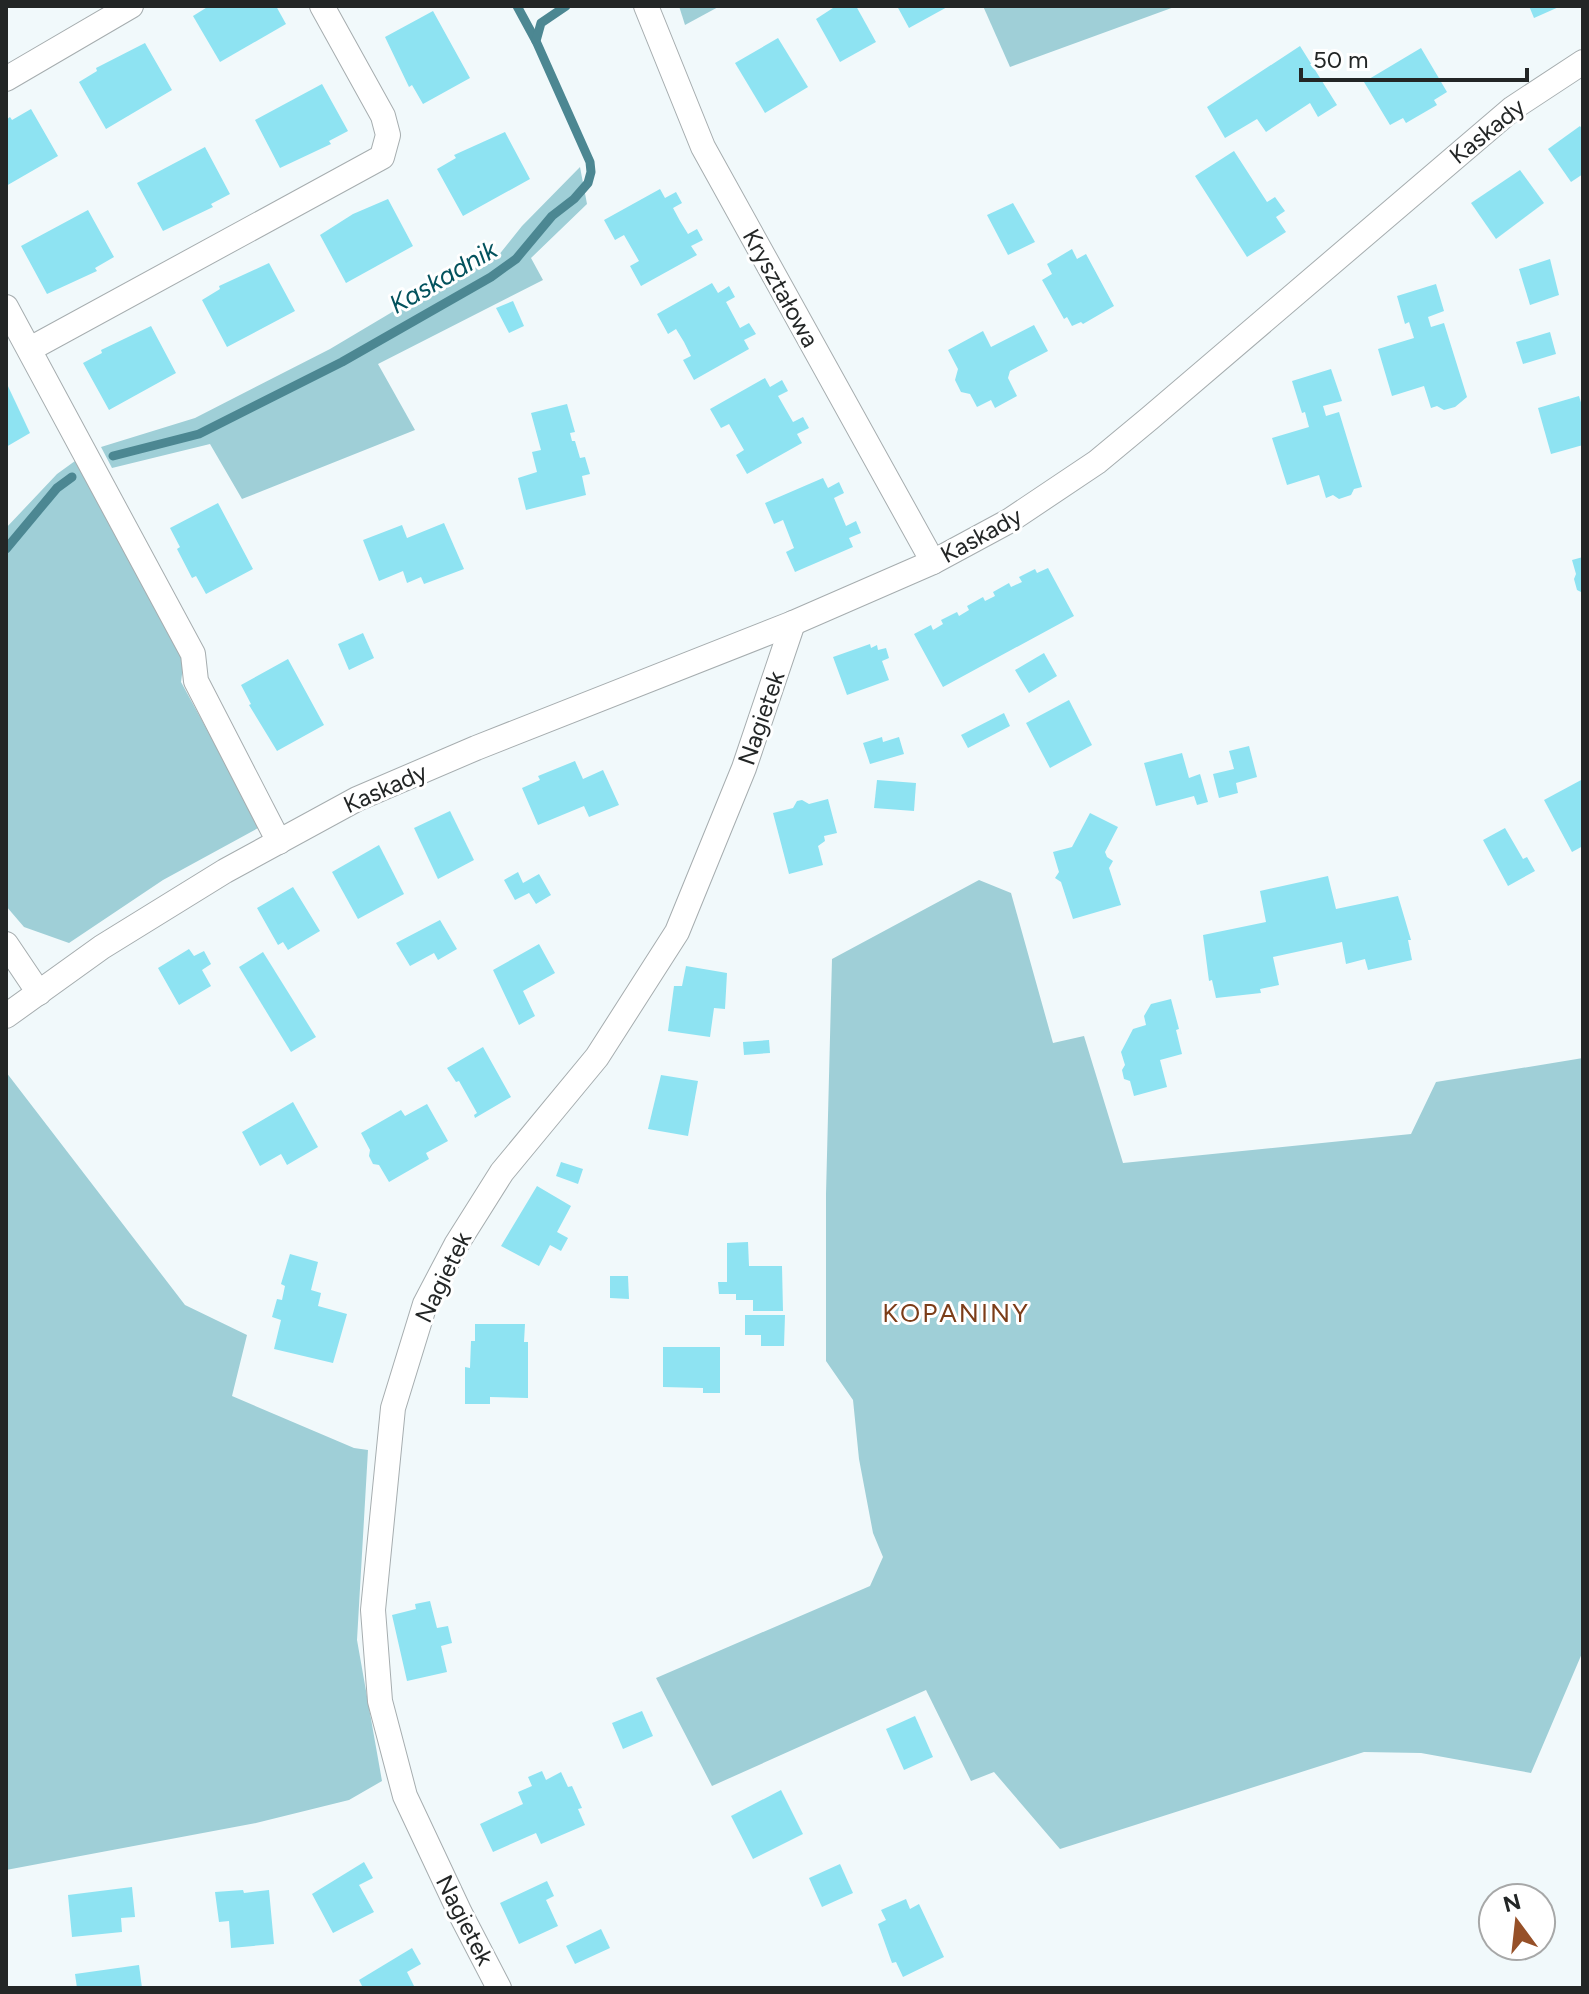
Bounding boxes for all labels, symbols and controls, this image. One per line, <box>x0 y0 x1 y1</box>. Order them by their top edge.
scale bar <box>1301 32 1527 82</box>
text: 50 m <box>1313 45 1369 74</box>
street label: Kaskady <box>1444 92 1531 170</box>
street label: Kryształowa <box>737 224 825 352</box>
water label: Kaskadnik <box>383 233 504 321</box>
street label: Kaskady <box>935 501 1027 569</box>
street label: Nagietek <box>731 667 791 769</box>
street label: Kaskady <box>339 757 432 819</box>
street label: Nagietek <box>409 1227 478 1327</box>
district label: KOPANINY <box>882 1297 1030 1329</box>
street label: Nagietek <box>430 1870 500 1970</box>
north arrow <box>1477 1882 1557 1962</box>
text: N <box>1500 1888 1524 1918</box>

